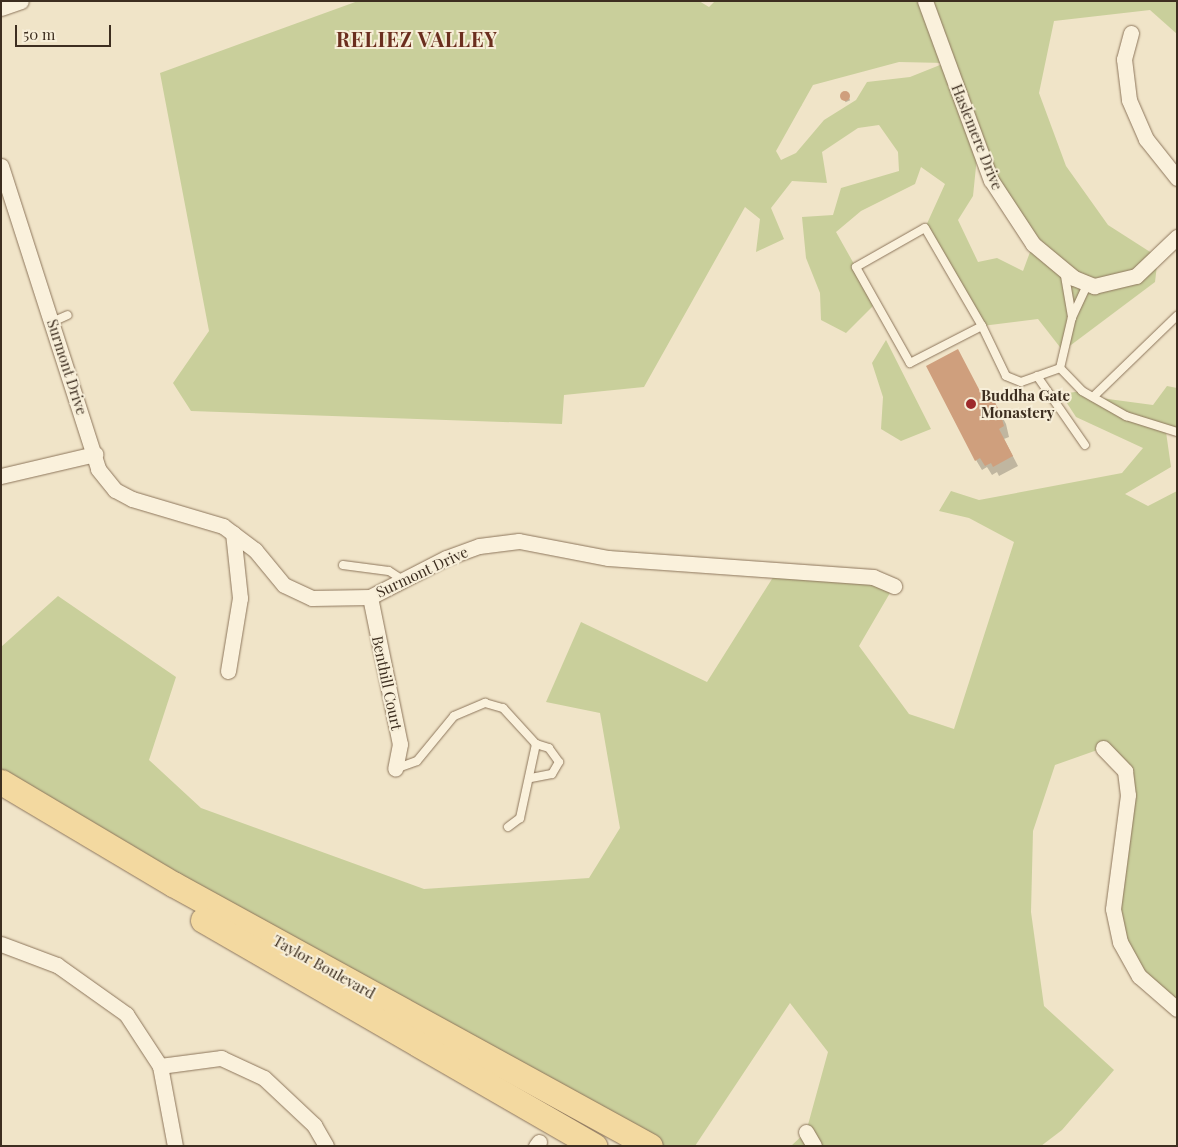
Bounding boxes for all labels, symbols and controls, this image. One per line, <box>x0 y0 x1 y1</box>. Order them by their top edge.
scale bar <box>18 15 114 47</box>
text: 50 m <box>23 24 55 44</box>
district label: RELIEZ VALLEY <box>334 26 500 50</box>
street label: Haslemere Drive <box>948 81 1006 193</box>
street label: Surmont Drive <box>43 317 91 417</box>
place label: Buddha Gate Monastery <box>981 386 1070 421</box>
marker: Buddha Gate Monastery <box>965 398 977 410</box>
street label: Surmont Drive <box>373 543 471 601</box>
street label: Benthill Court <box>368 634 406 732</box>
street label: Taylor Boulevard <box>270 931 378 1003</box>

